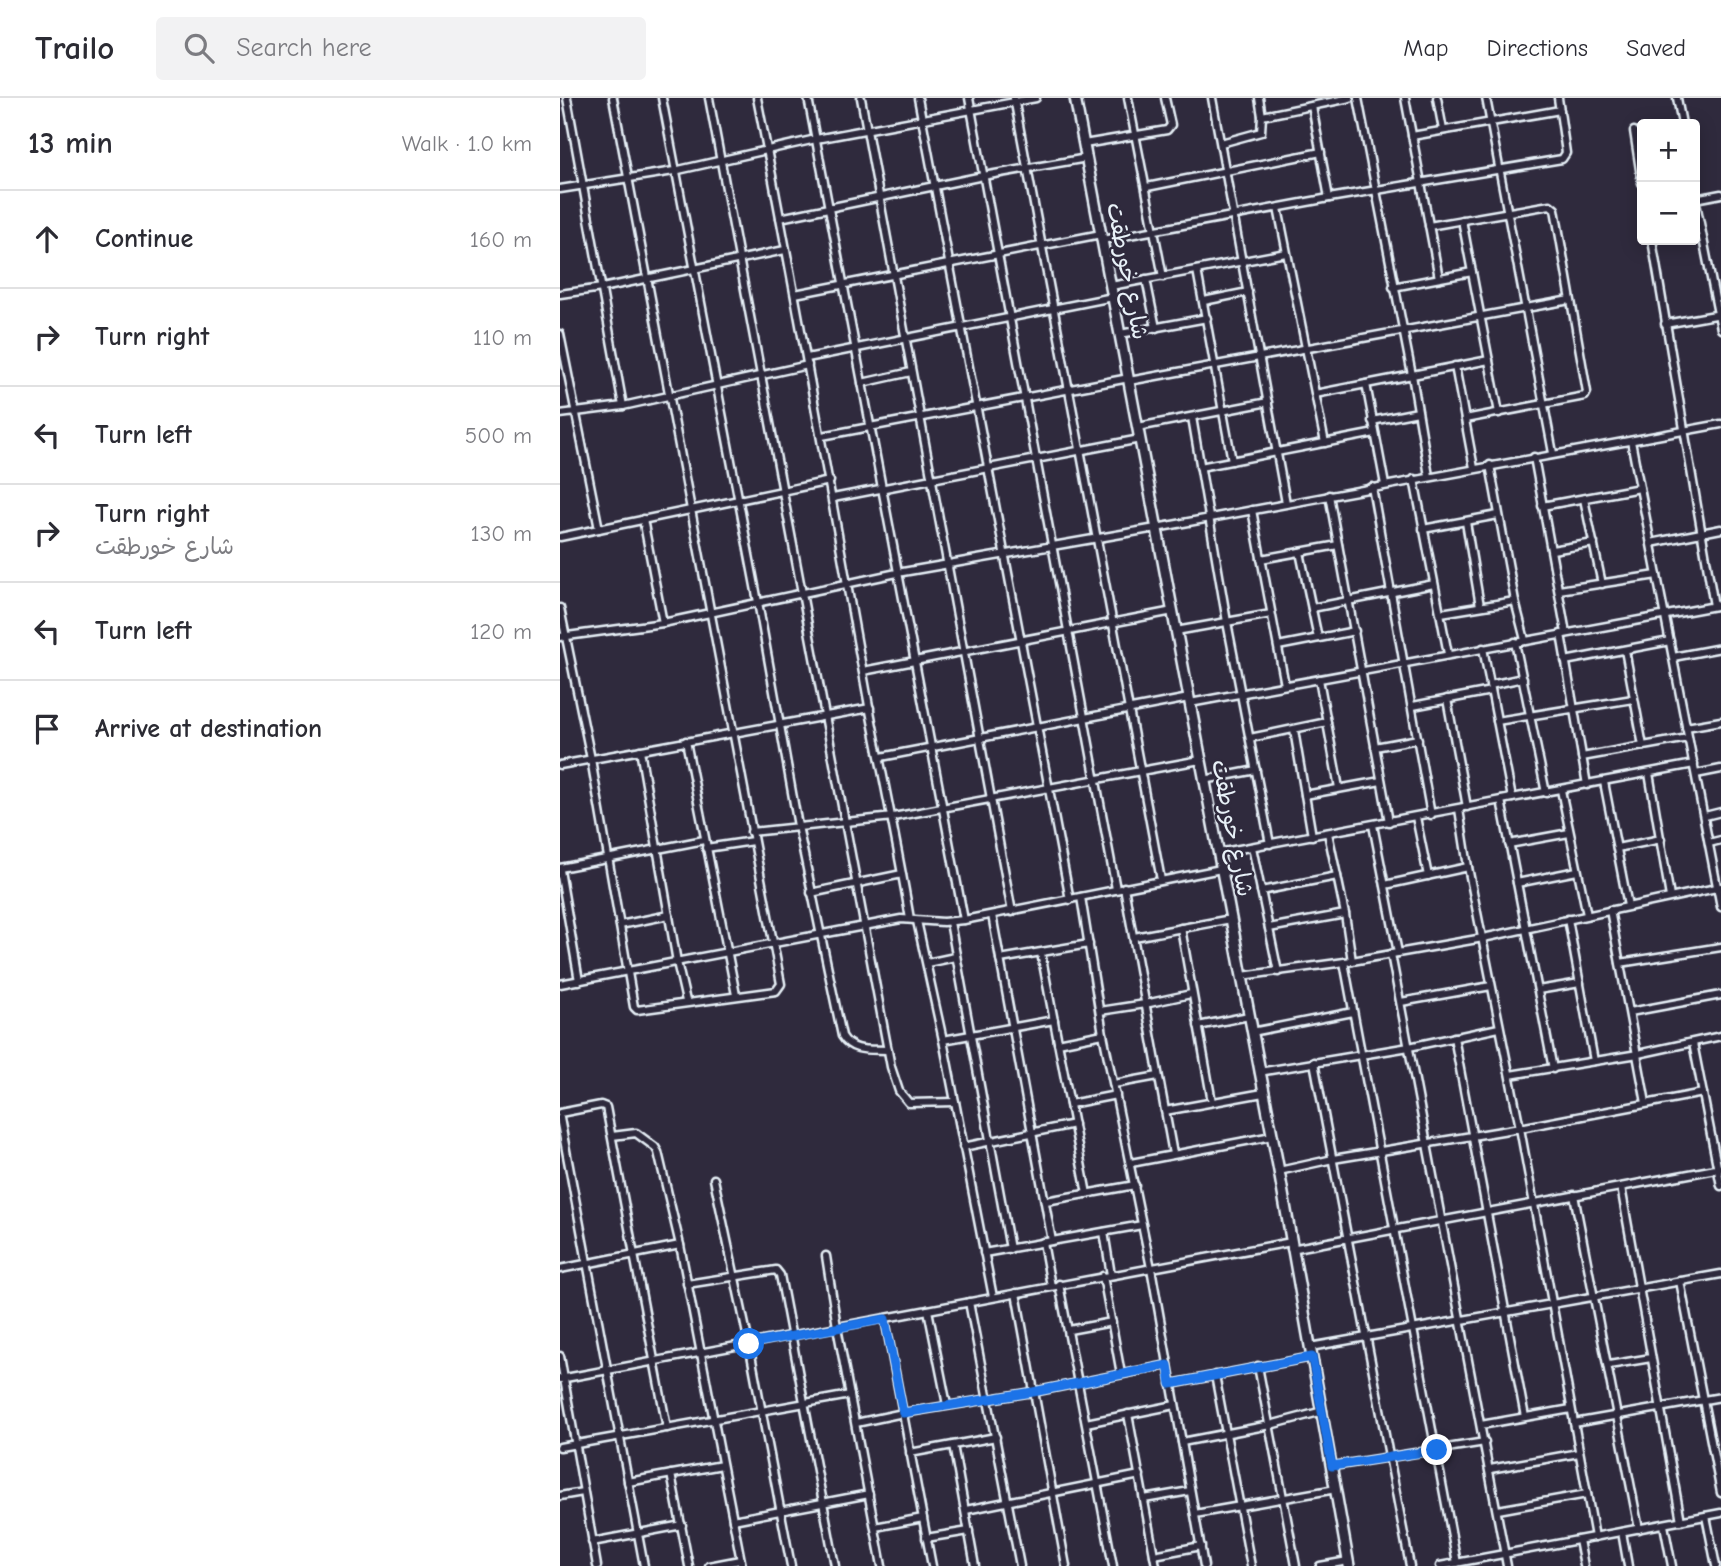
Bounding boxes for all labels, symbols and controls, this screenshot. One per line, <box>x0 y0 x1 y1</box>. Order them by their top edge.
search box <box>156 17 646 80</box>
text: Trailo <box>35 29 114 67</box>
icon: search <box>180 29 218 67</box>
text: Search here <box>236 33 372 63</box>
text: Map <box>1403 34 1449 62</box>
text: Directions <box>1487 34 1588 62</box>
text: Saved <box>1626 34 1686 62</box>
map controls <box>1637 119 1700 245</box>
button: + <box>1637 119 1700 182</box>
text: 13 min <box>28 126 113 161</box>
text: Walk · 1.0 km <box>402 130 532 157</box>
button: − <box>1637 182 1700 245</box>
street label: شارع خورطقت <box>1099 200 1154 342</box>
icon: ahead <box>28 220 66 258</box>
text: Continue <box>95 224 193 254</box>
text: 160 m <box>470 226 532 253</box>
icon: right <box>28 318 66 356</box>
text: Turn right <box>95 322 209 352</box>
text: 110 m <box>473 324 532 351</box>
icon: left <box>28 416 66 454</box>
text: Turn left <box>95 420 192 450</box>
text: 500 m <box>465 422 532 449</box>
text: Turn right <box>95 499 209 529</box>
icon: right <box>28 514 66 552</box>
text: 130 m <box>471 520 532 547</box>
text: شارع خورطقت <box>95 533 234 560</box>
icon: left <box>28 612 66 650</box>
text: Turn left <box>95 616 192 646</box>
text: 120 m <box>470 618 532 645</box>
icon: arrive <box>28 710 66 748</box>
text: Arrive at destination <box>95 714 322 744</box>
street label: شارع خورطقت <box>1204 757 1259 899</box>
route start <box>733 1328 764 1359</box>
route end <box>1421 1434 1452 1465</box>

